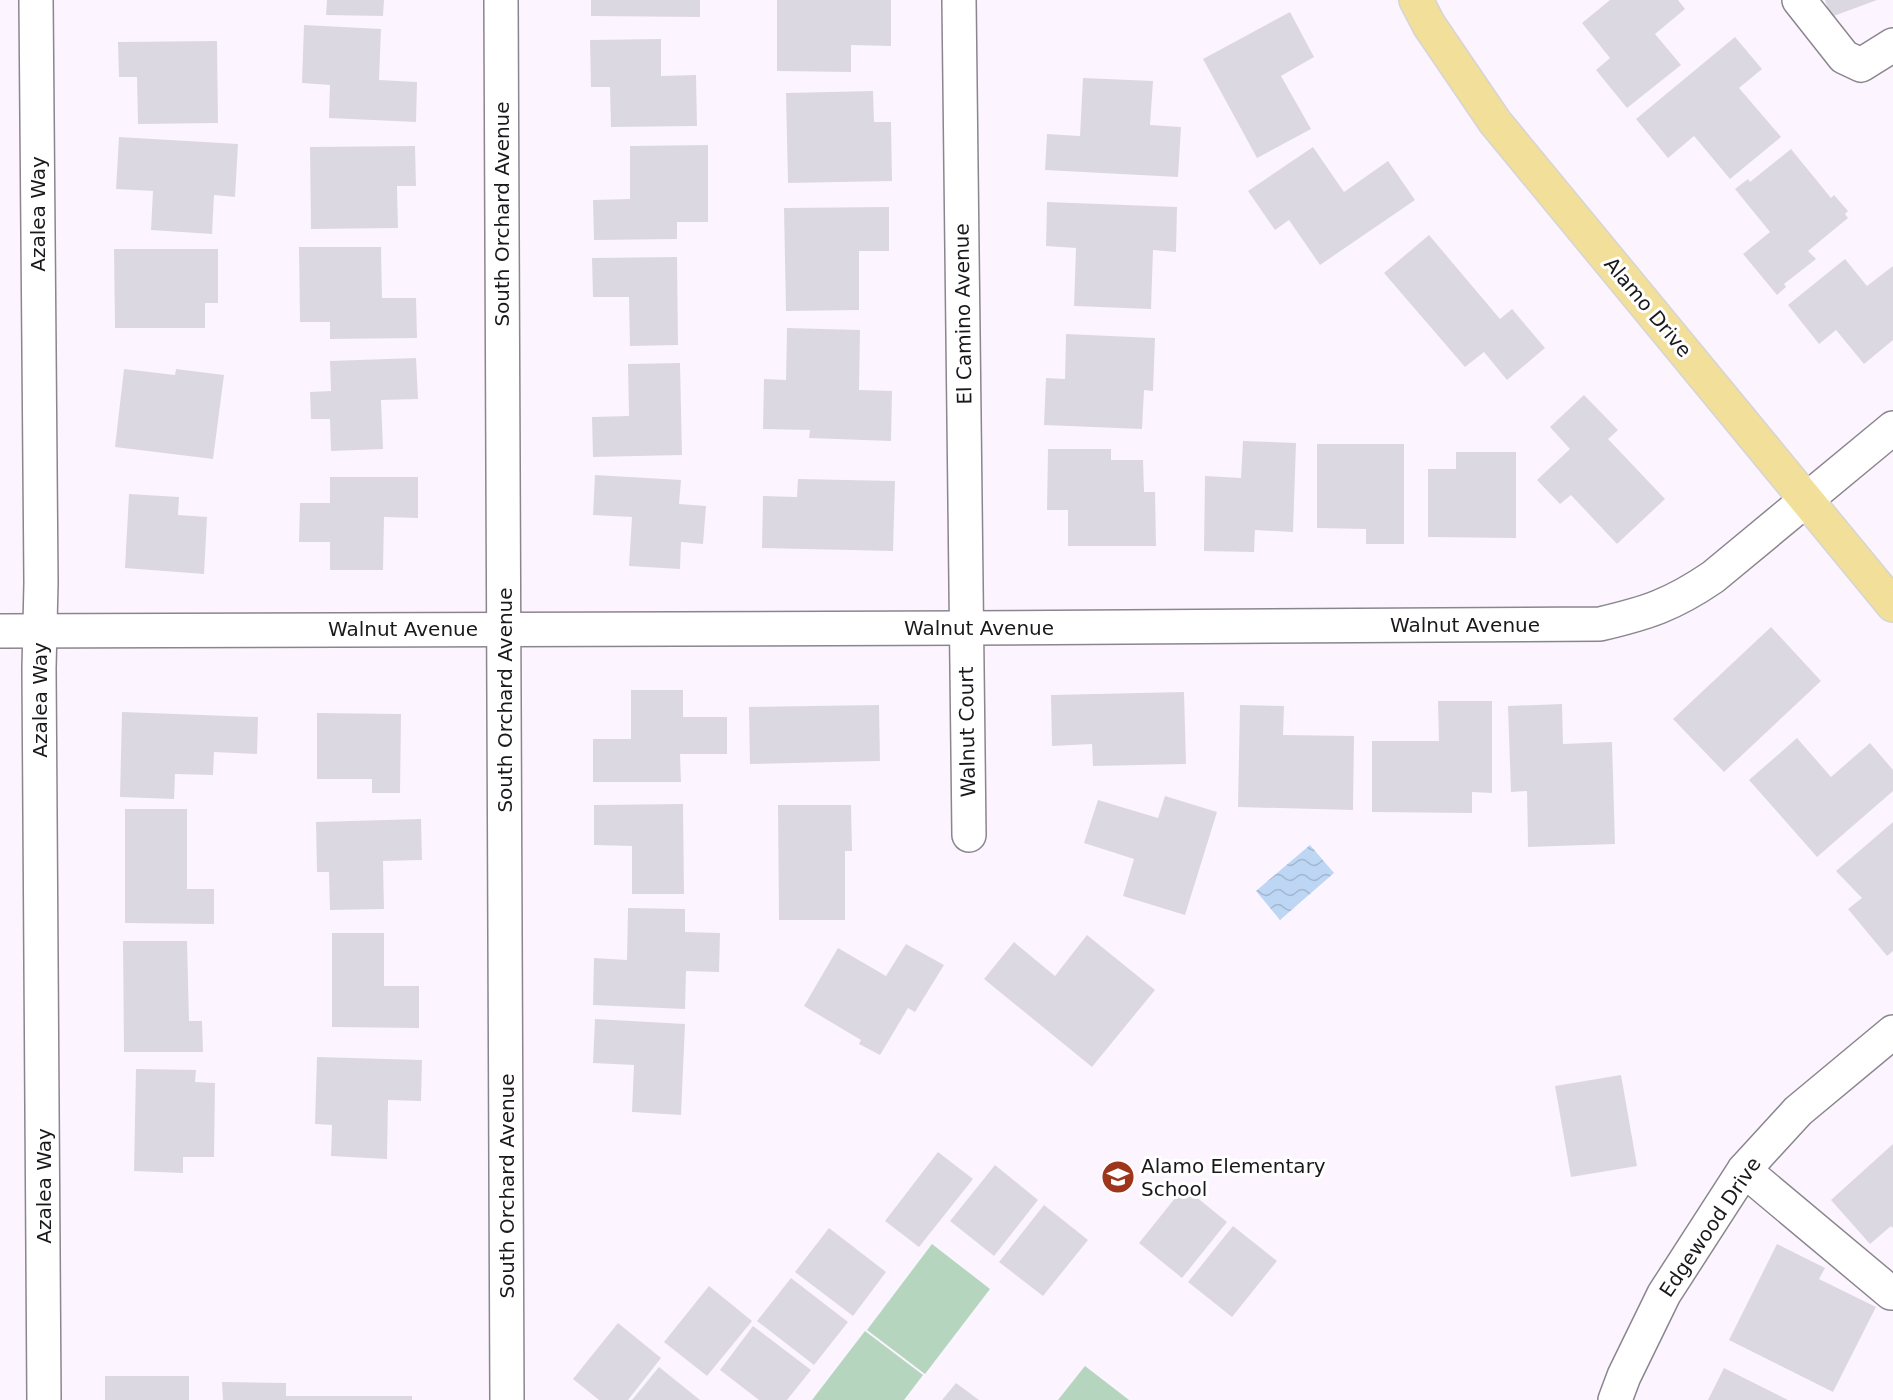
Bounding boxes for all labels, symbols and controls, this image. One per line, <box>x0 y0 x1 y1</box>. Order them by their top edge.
street label: South Orchard Avenue <box>490 101 514 327</box>
street label: Azalea Way <box>26 156 50 272</box>
street label: El Camino Avenue <box>949 223 977 405</box>
street label: Alamo Drive <box>1599 252 1697 362</box>
street label: South Orchard Avenue <box>493 587 517 813</box>
street label: Walnut Avenue <box>1390 613 1540 637</box>
street label: Walnut Avenue <box>904 616 1054 640</box>
street label: Walnut Avenue <box>328 617 478 641</box>
street label: Azalea Way <box>28 642 52 758</box>
street label: Walnut Court <box>954 666 980 798</box>
street label: South Orchard Avenue <box>495 1073 519 1299</box>
street label: Azalea Way <box>32 1128 56 1244</box>
street label: Edgewood Drive <box>1654 1152 1766 1302</box>
place label: Alamo Elementary School <box>1141 1154 1326 1201</box>
school or university icon: Alamo Elementary School <box>1100 1159 1136 1195</box>

